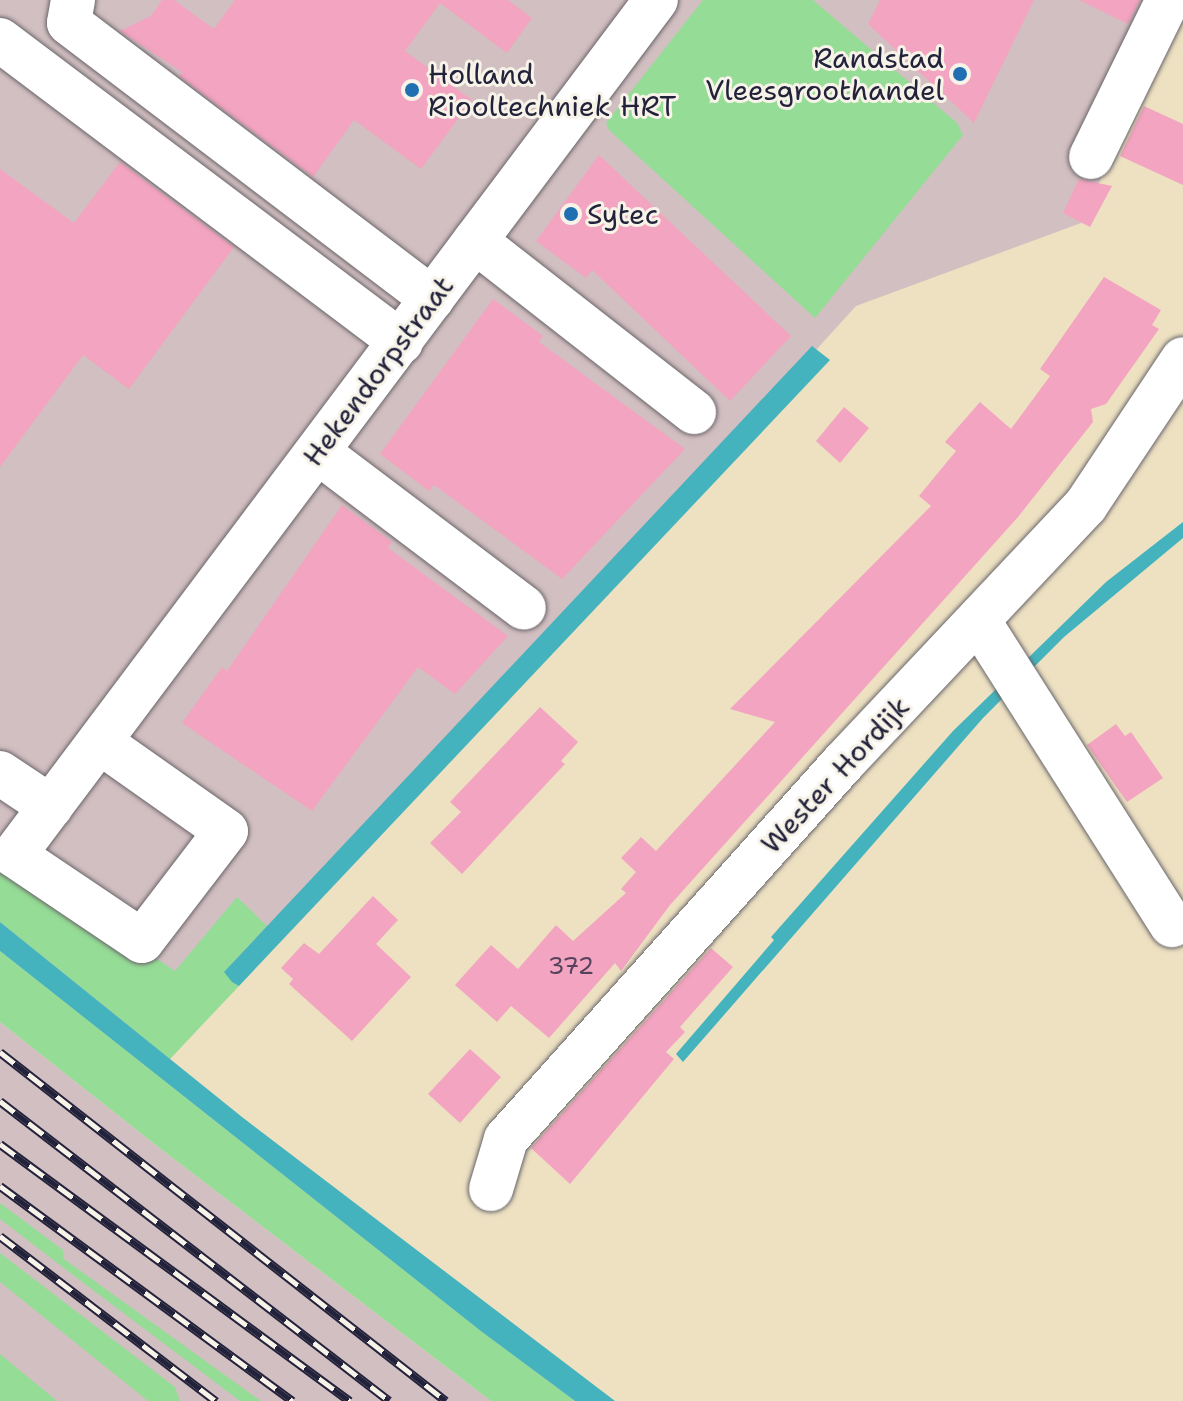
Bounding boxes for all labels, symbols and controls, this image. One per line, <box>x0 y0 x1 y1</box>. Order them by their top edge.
place label: Randstad Vleesgroothandel <box>705 41 944 107</box>
place label: Holland Riooltechniek HRT <box>428 57 677 123</box>
marker: Randstad Vleesgroothandel <box>951 65 969 83</box>
marker: Holland Riooltechniek HRT <box>403 81 421 99</box>
place label: Sytec <box>587 197 659 231</box>
marker: Sytec <box>562 205 580 223</box>
street label: Hekendorpstraat <box>296 269 460 473</box>
street label: Wester Hordijk <box>754 690 916 860</box>
house number: 372 <box>548 953 594 981</box>

